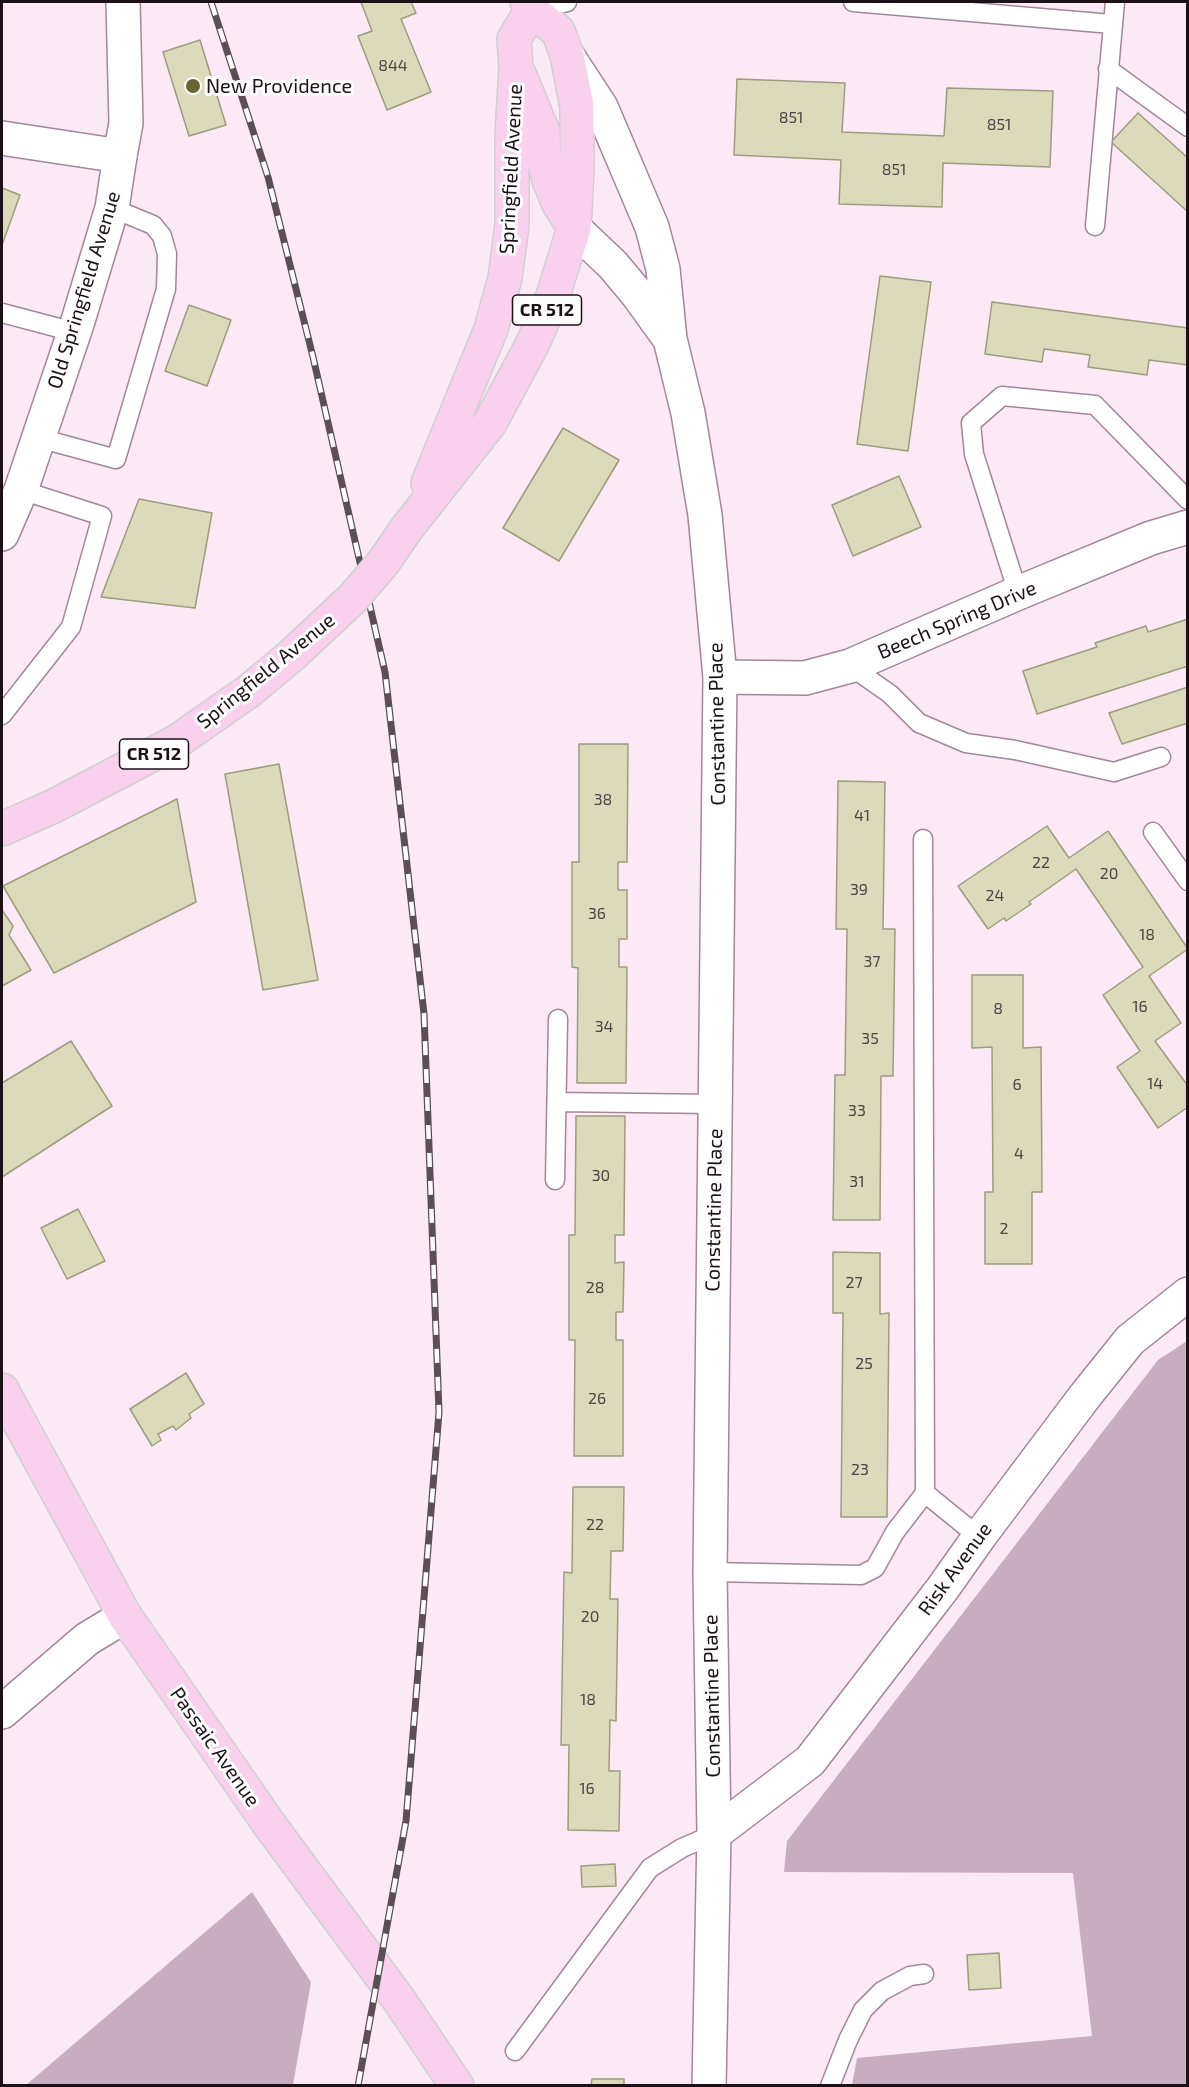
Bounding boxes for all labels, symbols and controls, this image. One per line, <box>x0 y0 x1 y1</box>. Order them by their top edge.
house number: 844 <box>378 56 408 76</box>
place label: New Providence <box>206 74 352 98</box>
marker: New Providence <box>184 77 202 95</box>
street label: Springfield Avenue <box>495 83 527 255</box>
house number: 851 <box>779 108 803 128</box>
house number: 851 <box>987 115 1011 135</box>
house number: 851 <box>882 160 906 180</box>
street label: Old Springfield Avenue <box>42 188 126 392</box>
road number: CR 512 <box>512 295 582 325</box>
street label: Beech Spring Drive <box>874 576 1040 664</box>
street label: Springfield Avenue <box>192 608 340 734</box>
street label: Constantine Place <box>704 642 730 806</box>
road number: CR 512 <box>120 739 188 769</box>
house number: 38 <box>594 790 612 810</box>
house number: 41 <box>854 806 870 826</box>
house number: 22 <box>1032 853 1050 873</box>
house number: 20 <box>1100 864 1118 884</box>
house number: 39 <box>850 880 868 900</box>
house number: 24 <box>986 886 1004 906</box>
house number: 36 <box>588 904 606 924</box>
house number: 18 <box>1139 925 1155 945</box>
house number: 37 <box>863 952 881 972</box>
house number: 16 <box>1132 997 1148 1017</box>
house number: 8 <box>993 999 1003 1019</box>
house number: 34 <box>595 1017 613 1037</box>
house number: 35 <box>861 1029 879 1049</box>
house number: 14 <box>1147 1074 1163 1094</box>
house number: 6 <box>1012 1075 1022 1095</box>
house number: 33 <box>848 1101 866 1121</box>
street label: Constantine Place <box>701 1128 727 1292</box>
house number: 4 <box>1014 1144 1024 1164</box>
house number: 30 <box>592 1166 610 1186</box>
house number: 31 <box>849 1172 865 1192</box>
house number: 2 <box>1000 1219 1008 1239</box>
house number: 27 <box>845 1273 863 1293</box>
house number: 28 <box>586 1278 604 1298</box>
house number: 25 <box>855 1354 873 1374</box>
house number: 26 <box>588 1389 606 1409</box>
house number: 23 <box>851 1460 869 1480</box>
house number: 22 <box>586 1515 604 1535</box>
street label: Risk Avenue <box>913 1518 997 1620</box>
house number: 20 <box>581 1607 599 1627</box>
street label: Constantine Place <box>699 1614 725 1778</box>
street label: Passaic Avenue <box>165 1683 265 1811</box>
house number: 18 <box>580 1690 596 1710</box>
house number: 16 <box>579 1779 595 1799</box>

